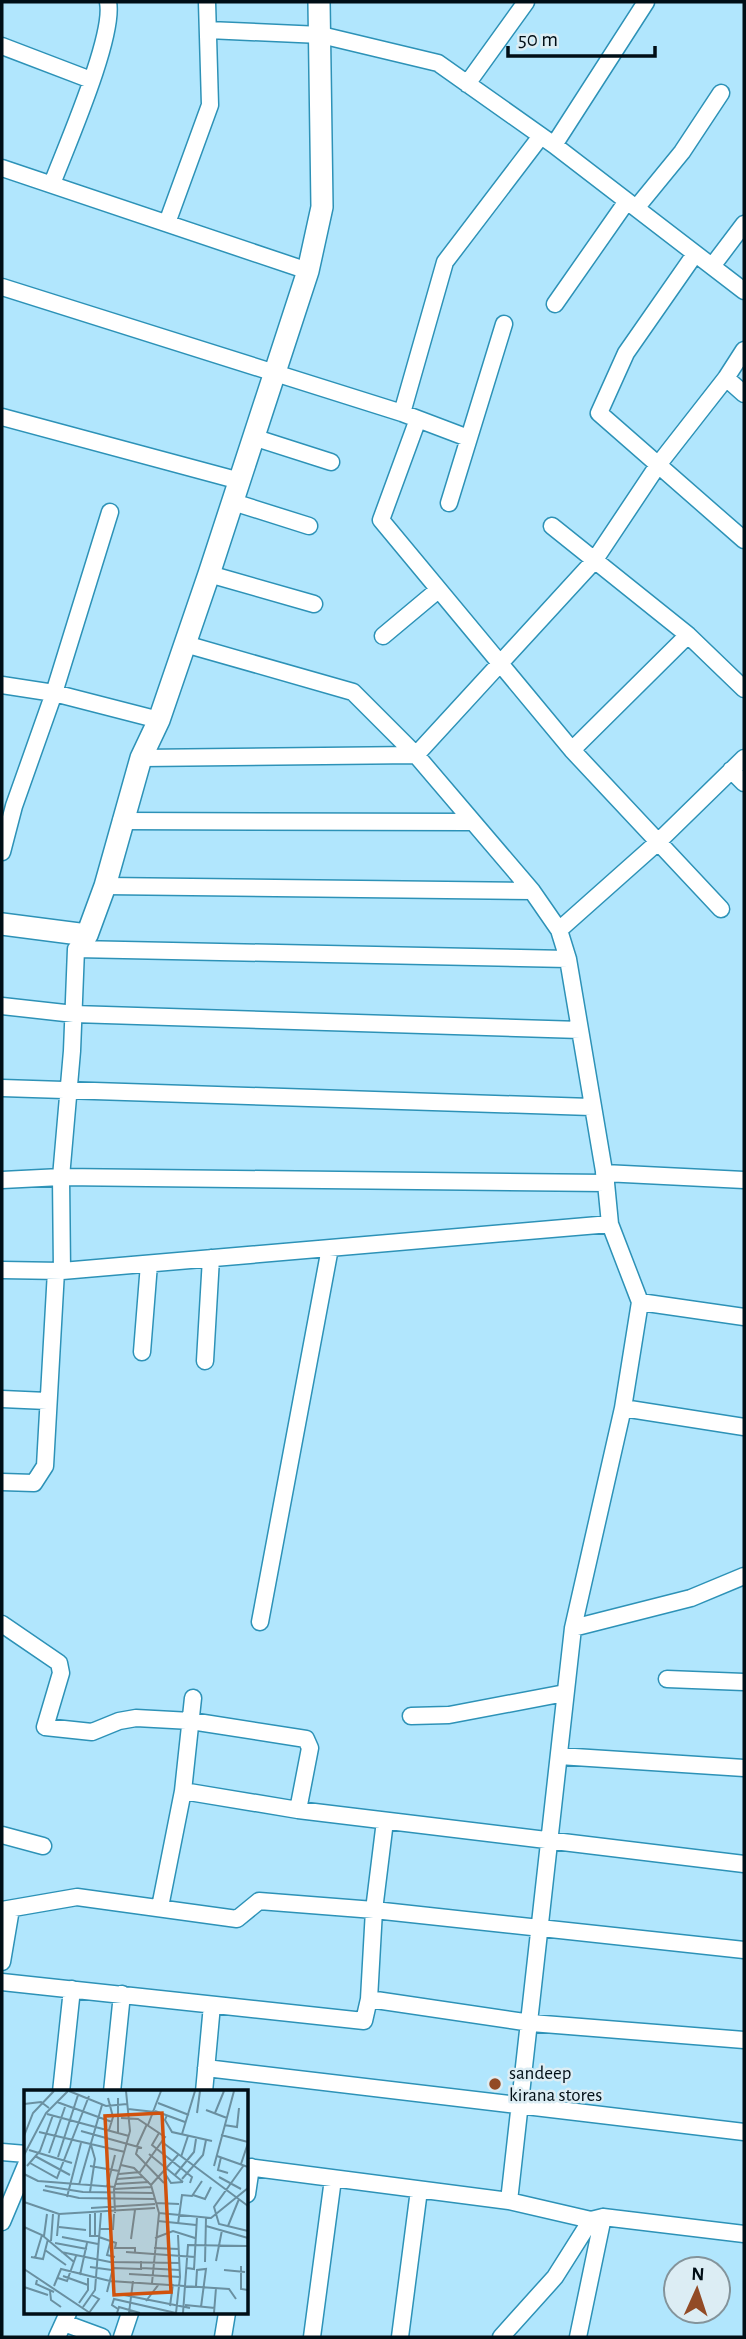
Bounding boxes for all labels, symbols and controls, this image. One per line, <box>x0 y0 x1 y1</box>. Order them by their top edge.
scale bar <box>508 14 655 58</box>
text: 50 m <box>518 29 558 50</box>
place label: sandeep kirana stores <box>509 2064 602 2105</box>
marker: sandeep kirana stores <box>487 2076 503 2092</box>
inset map <box>24 2090 248 2314</box>
north arrow <box>662 2255 732 2325</box>
text: N <box>691 2265 705 2284</box>

